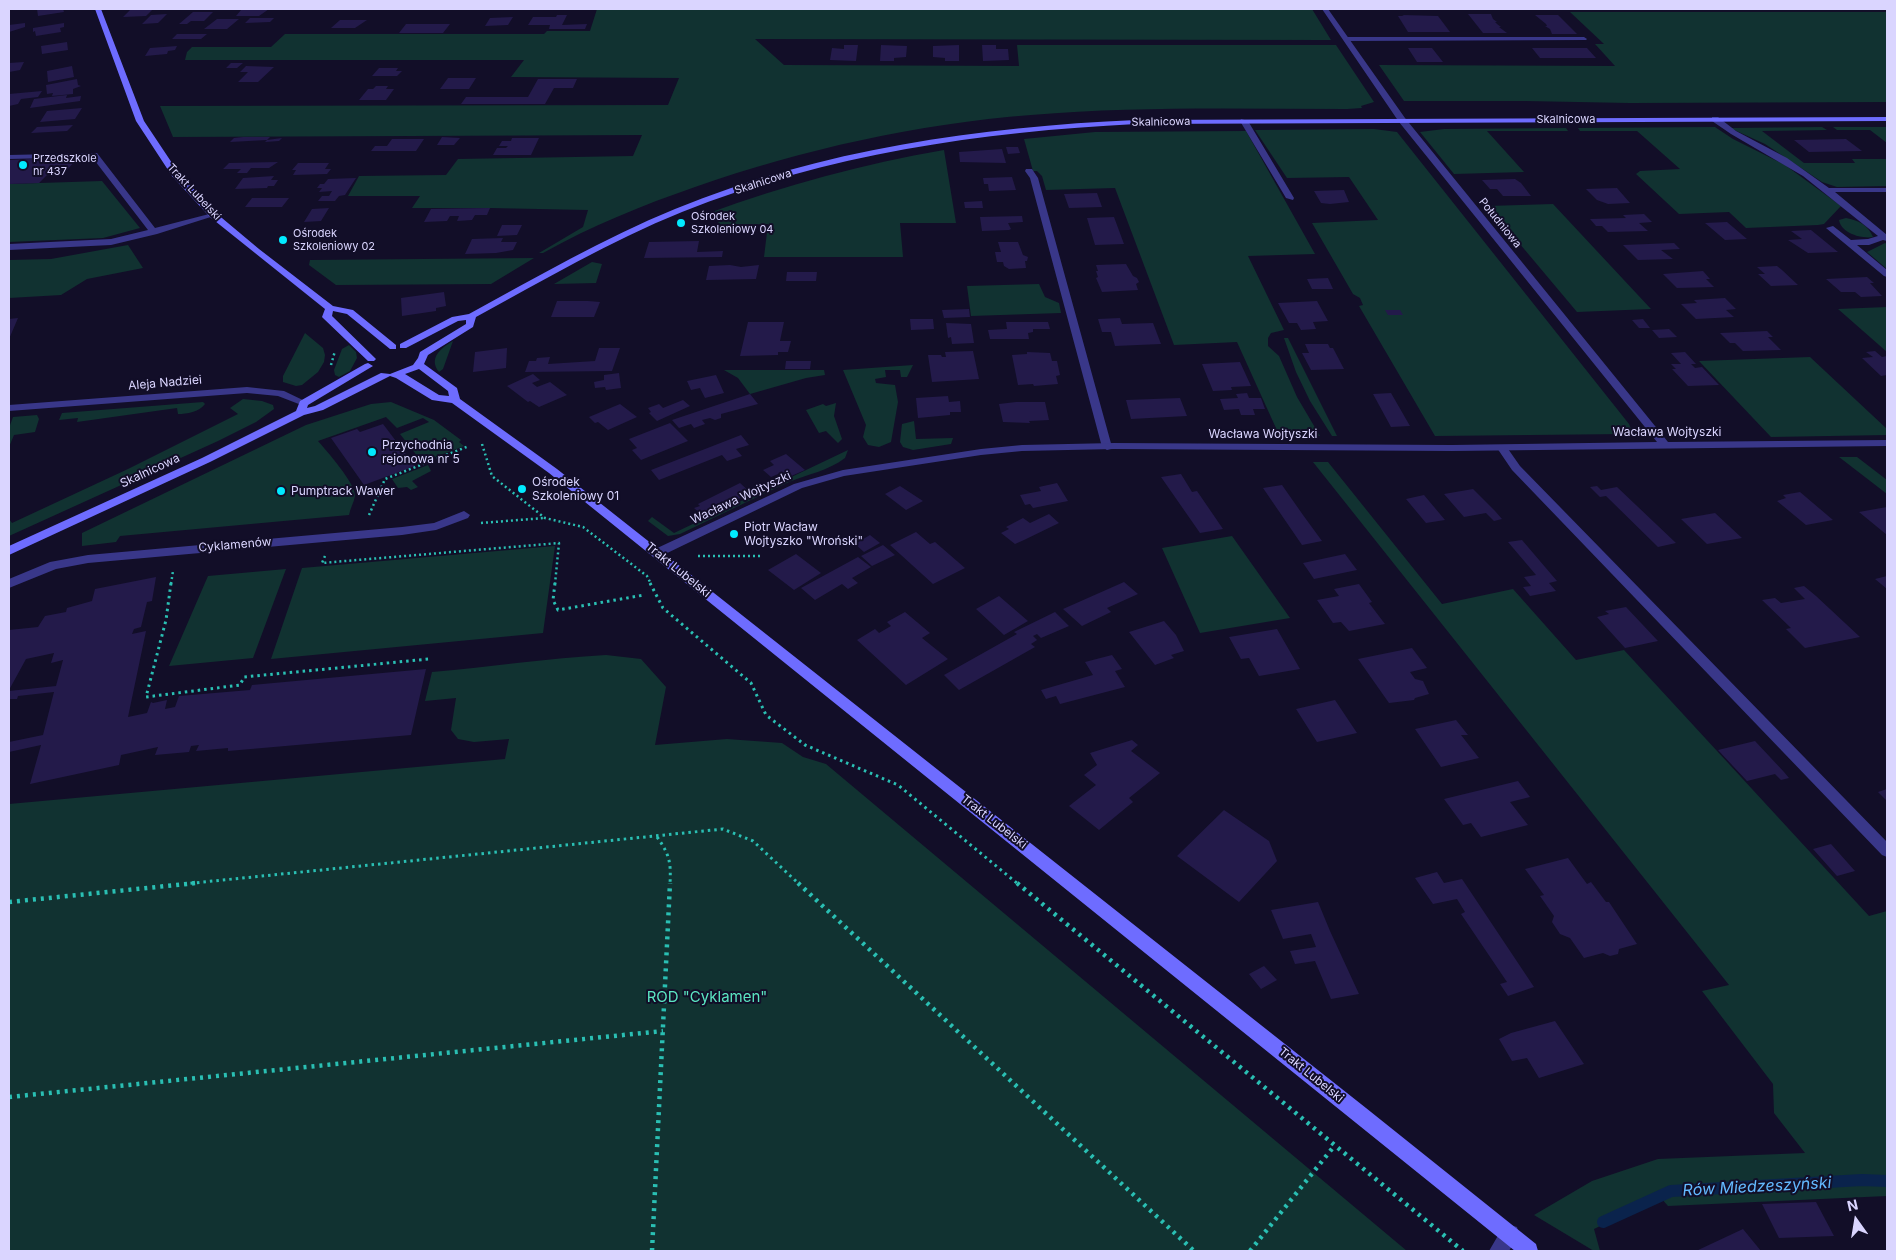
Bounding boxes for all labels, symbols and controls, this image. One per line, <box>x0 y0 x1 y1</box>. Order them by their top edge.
street label: Skalnicowa <box>1537 113 1595 127</box>
street label: Skalnicowa <box>1131 115 1191 129</box>
place label: Przedszkole nr 437 <box>33 152 97 178</box>
marker: Przedszkole nr 437 <box>17 159 29 171</box>
street label: Trakt Lubelski <box>164 161 224 223</box>
street label: Skalnicowa <box>733 167 793 197</box>
street label: Południowa <box>1476 195 1524 251</box>
place label: Ośrodek Szkoleniowy 04 <box>691 210 773 236</box>
marker: Ośrodek Szkoleniowy 04 <box>675 217 687 229</box>
place label: Ośrodek Szkoleniowy 02 <box>293 227 375 253</box>
marker: Ośrodek Szkoleniowy 02 <box>277 234 289 246</box>
street label: Aleja Nadziei <box>128 373 202 393</box>
street label: Wacława Wojtyszki <box>1612 425 1722 439</box>
street label: Wacława Wojtyszki <box>1208 427 1318 441</box>
place label: Przychodnia rejonowa nr 5 <box>382 438 460 466</box>
marker: Przychodnia rejonowa nr 5 <box>366 446 378 458</box>
street label: Skalnicowa <box>118 451 182 491</box>
street label: Wacława Wojtyszki <box>689 468 793 528</box>
place label: Ośrodek Szkoleniowy 01 <box>532 475 619 503</box>
marker: Ośrodek Szkoleniowy 01 <box>516 483 528 495</box>
place label: Pumptrack Wawer <box>291 484 395 498</box>
marker: Pumptrack Wawer <box>275 485 287 497</box>
place label: Piotr Wacław Wojtyszko "Wroński" <box>744 520 863 548</box>
marker: Piotr Wacław Wojtyszko "Wroński" <box>728 528 740 540</box>
street label: Cyklamenów <box>198 535 272 555</box>
street label: Trakt Lubelski <box>643 539 713 601</box>
street label: Trakt Lubelski <box>958 792 1030 852</box>
park label: ROD "Cyklamen" <box>647 988 767 1006</box>
street label: Trakt Lubelski <box>1276 1044 1346 1106</box>
water label: Rów Miedzeszyński <box>1682 1174 1832 1200</box>
north arrow <box>1831 1195 1881 1245</box>
text: N <box>1845 1195 1860 1214</box>

